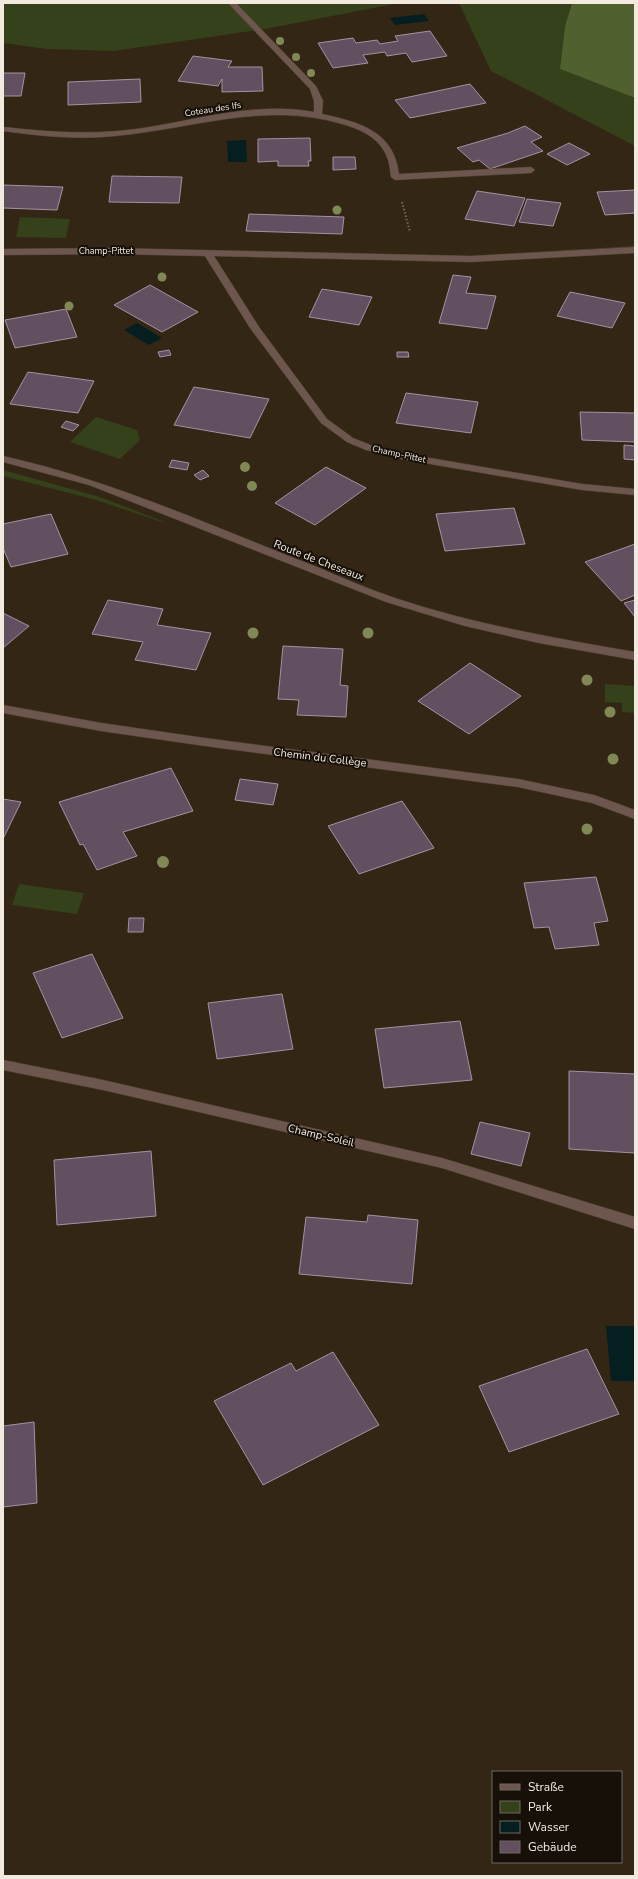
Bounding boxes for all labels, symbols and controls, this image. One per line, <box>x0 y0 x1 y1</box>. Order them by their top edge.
street label: Coteau des Ifs <box>184 99 242 119</box>
street label: Champ-Pittet <box>79 245 134 257</box>
street label: Champ-Pittet <box>371 442 428 466</box>
street label: Route de Cheseaux <box>272 536 366 585</box>
street label: Chemin du Collège <box>273 744 367 771</box>
street label: Champ-Soleil <box>286 1121 356 1151</box>
legend <box>492 1771 622 1863</box>
text: Straße <box>528 1779 564 1795</box>
text: Park <box>528 1799 553 1815</box>
text: Wasser <box>528 1819 570 1835</box>
text: Gebäude <box>528 1839 577 1855</box>

